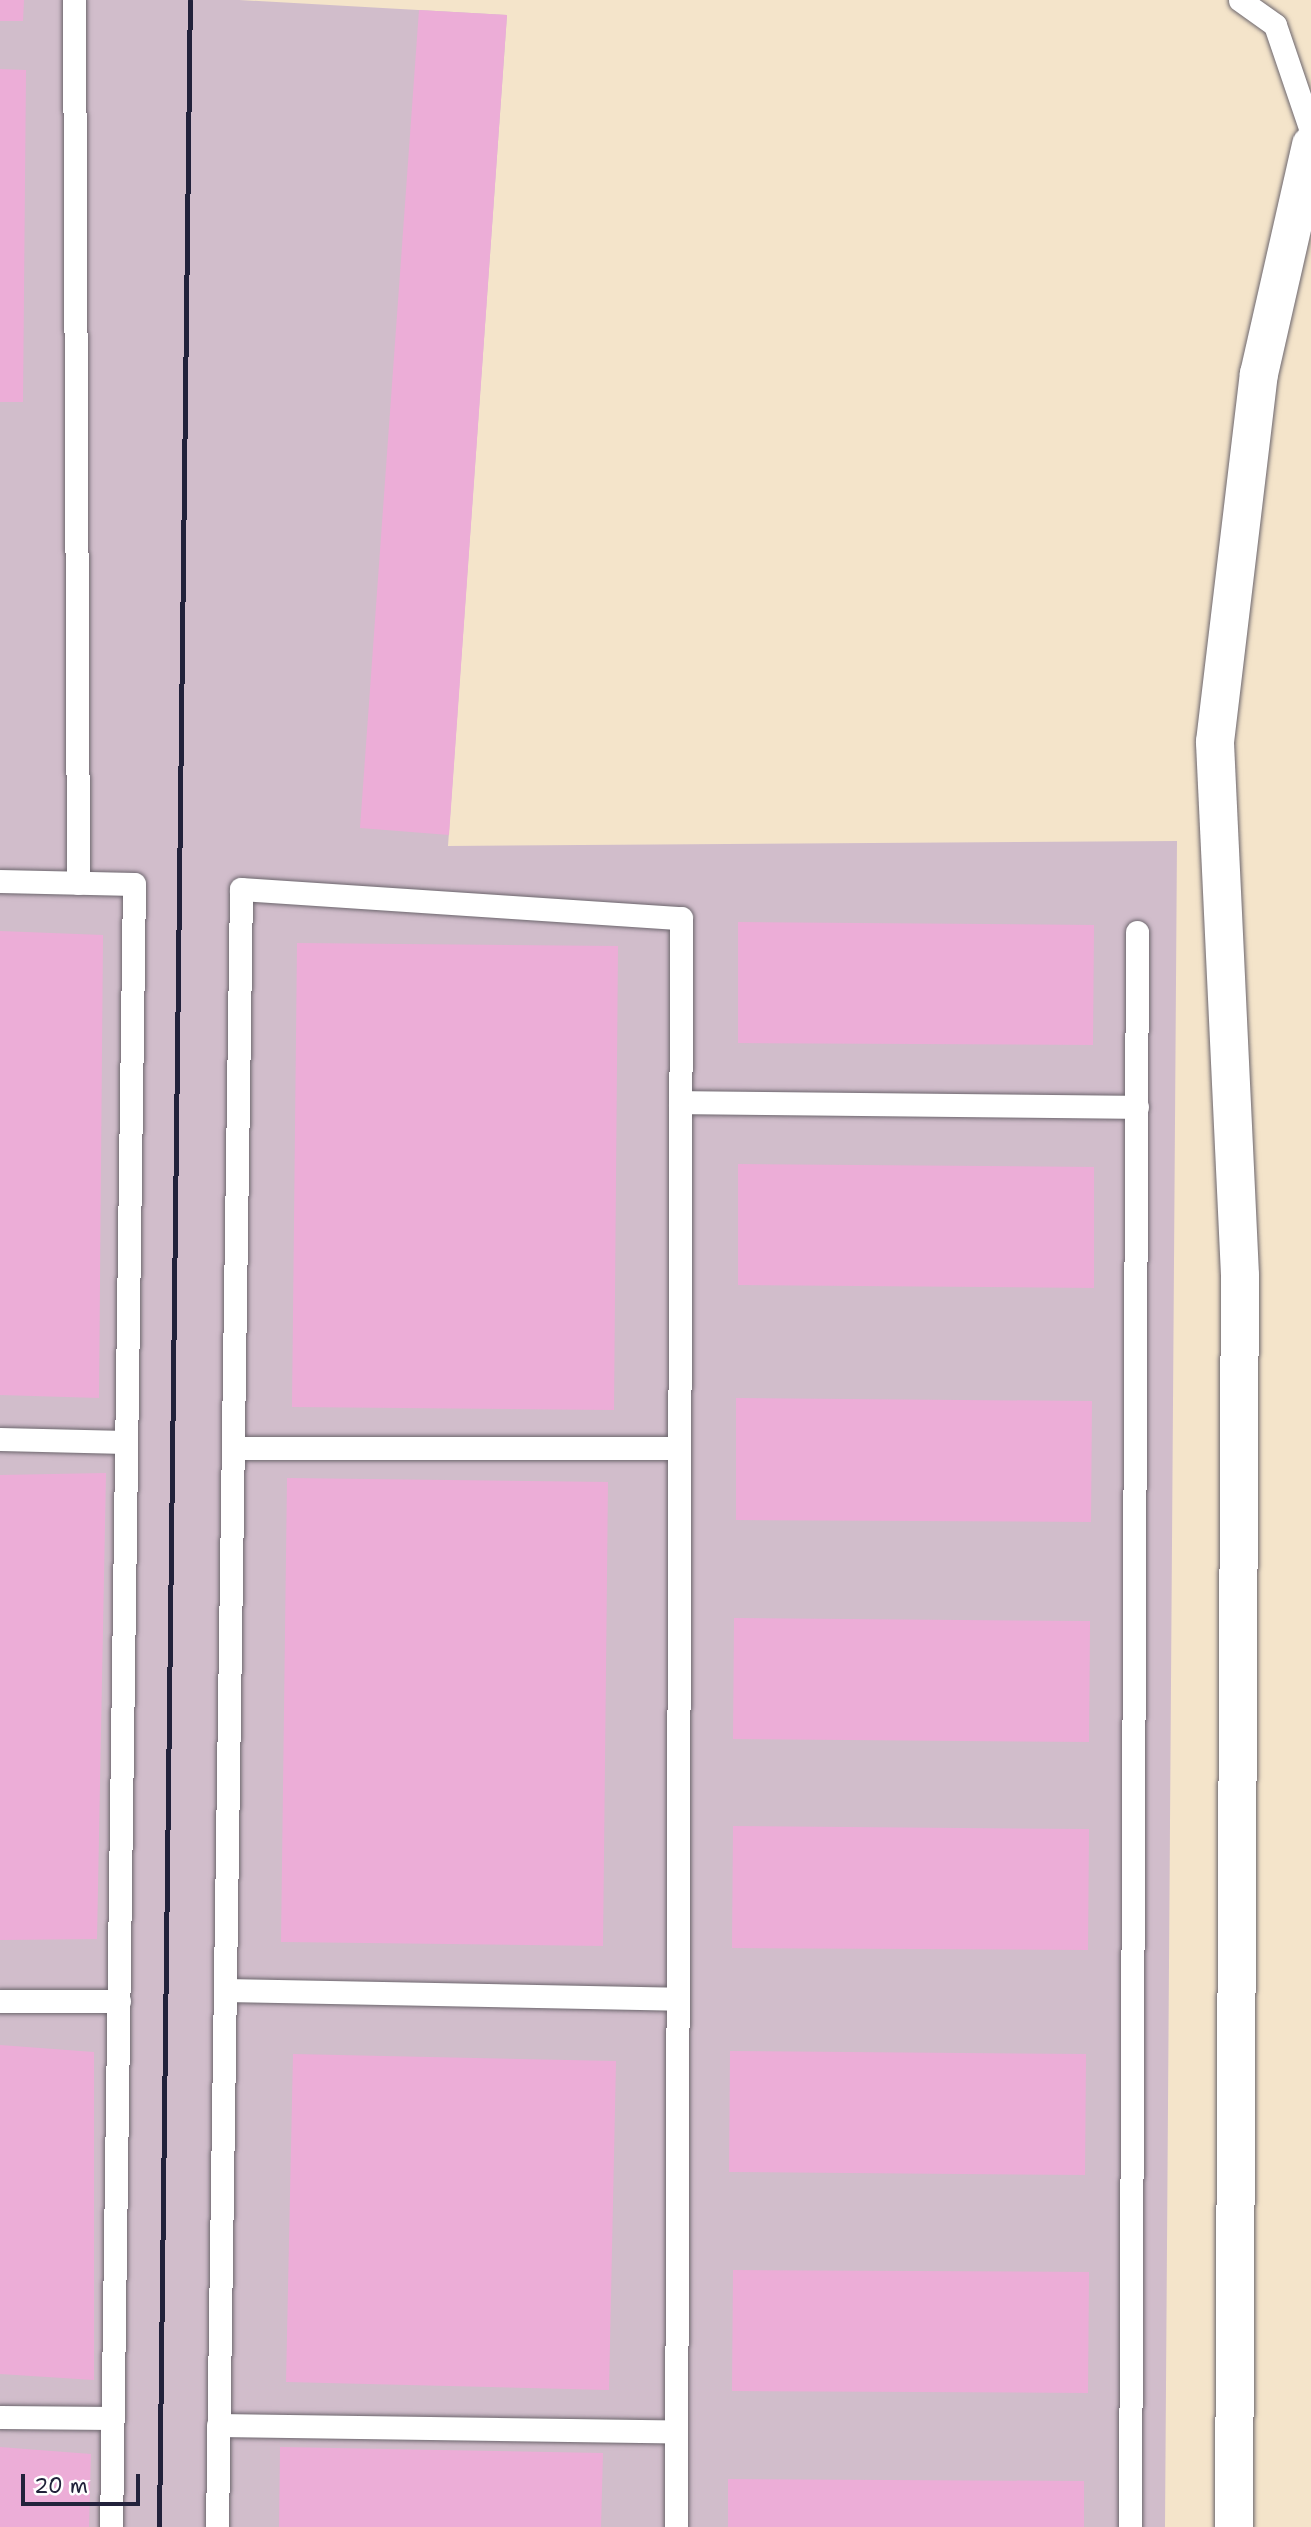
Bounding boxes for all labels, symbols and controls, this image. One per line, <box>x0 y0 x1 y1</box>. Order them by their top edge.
scale bar <box>24 2460 144 2504</box>
text: 20 m <box>34 2472 88 2500</box>

